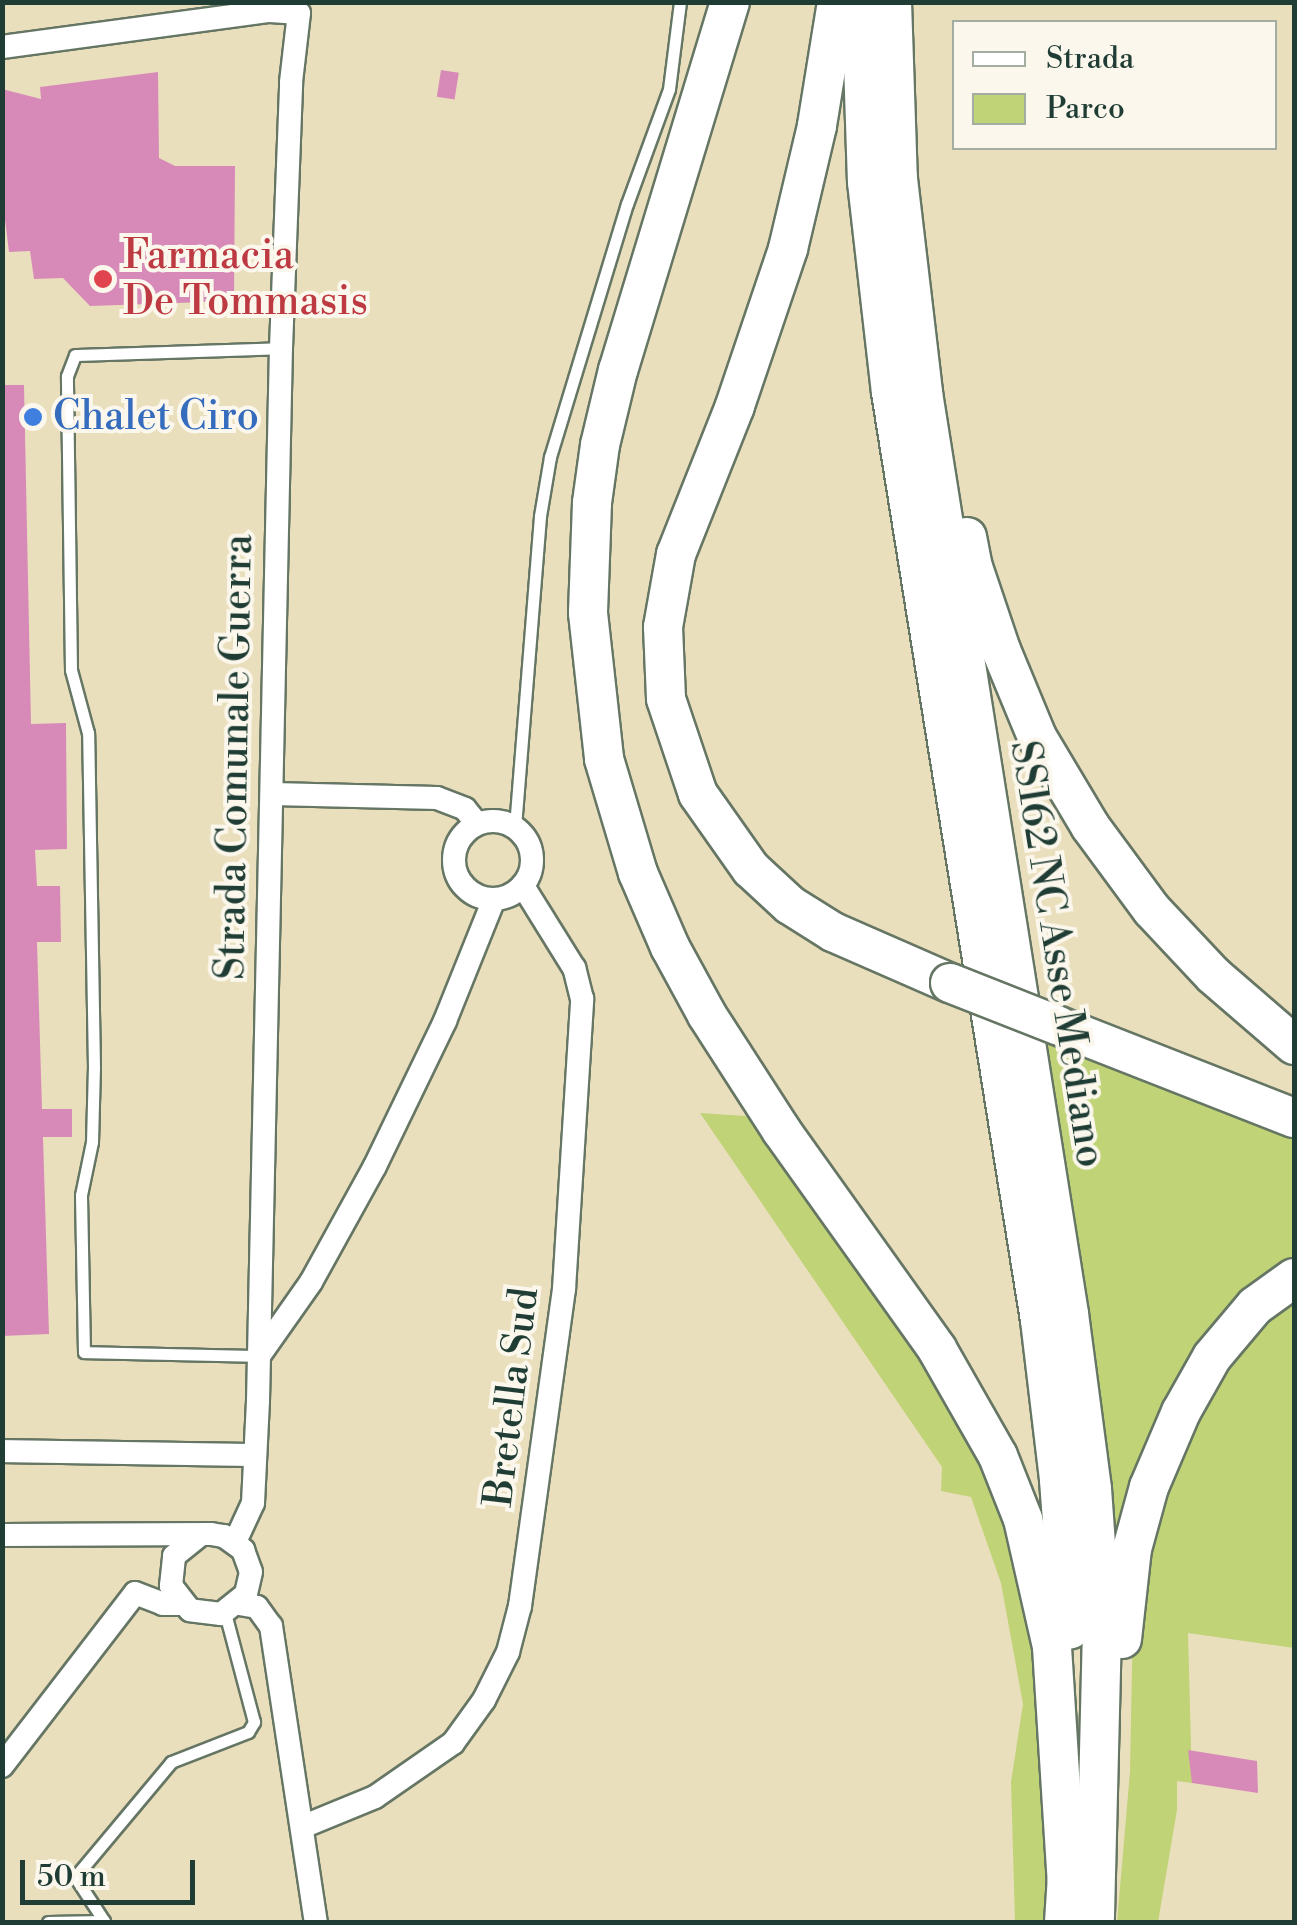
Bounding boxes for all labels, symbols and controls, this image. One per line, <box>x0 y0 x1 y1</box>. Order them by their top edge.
legend <box>952 20 1277 150</box>
text: Strada <box>1046 40 1134 78</box>
text: Parco <box>1046 90 1125 128</box>
place label: Farmacia De Tommasis <box>123 232 368 326</box>
marker: Farmacia De Tommasis <box>92 268 114 290</box>
place label: Chalet Ciro <box>53 393 259 441</box>
marker: Chalet Ciro <box>22 406 44 428</box>
street label: Strada Comunale Guerra <box>207 534 263 980</box>
street label: SS162 NC Asse Mediano <box>1000 737 1114 1171</box>
street label: Bretella Sud <box>475 1285 549 1509</box>
scale bar <box>25 1840 200 1902</box>
text: 50 m <box>37 1858 106 1896</box>

